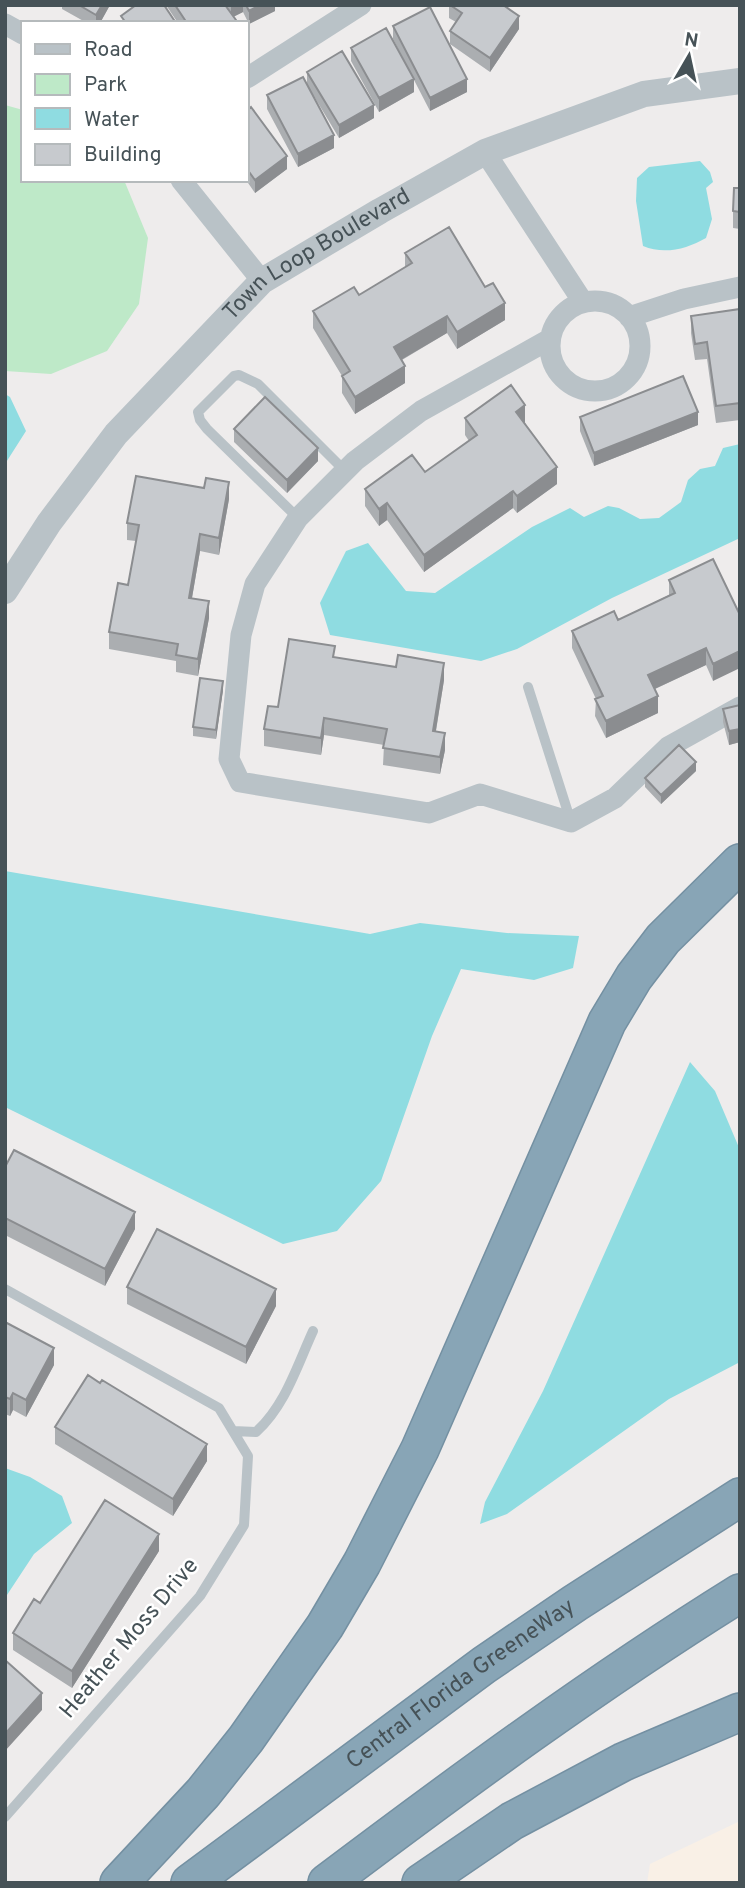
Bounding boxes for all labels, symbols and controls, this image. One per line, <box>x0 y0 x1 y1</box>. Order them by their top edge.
legend <box>21 21 248 182</box>
north arrow <box>654 21 724 91</box>
text: N <box>683 28 700 54</box>
text: Road <box>84 37 133 64</box>
text: Park <box>84 72 127 99</box>
text: Water <box>84 107 139 134</box>
text: Building <box>84 142 162 169</box>
street label: Town Loop Boulevard <box>217 182 416 327</box>
street label: Heather Moss Drive <box>54 1553 206 1725</box>
street label: Central Florida GreeneWay <box>341 1593 581 1776</box>

